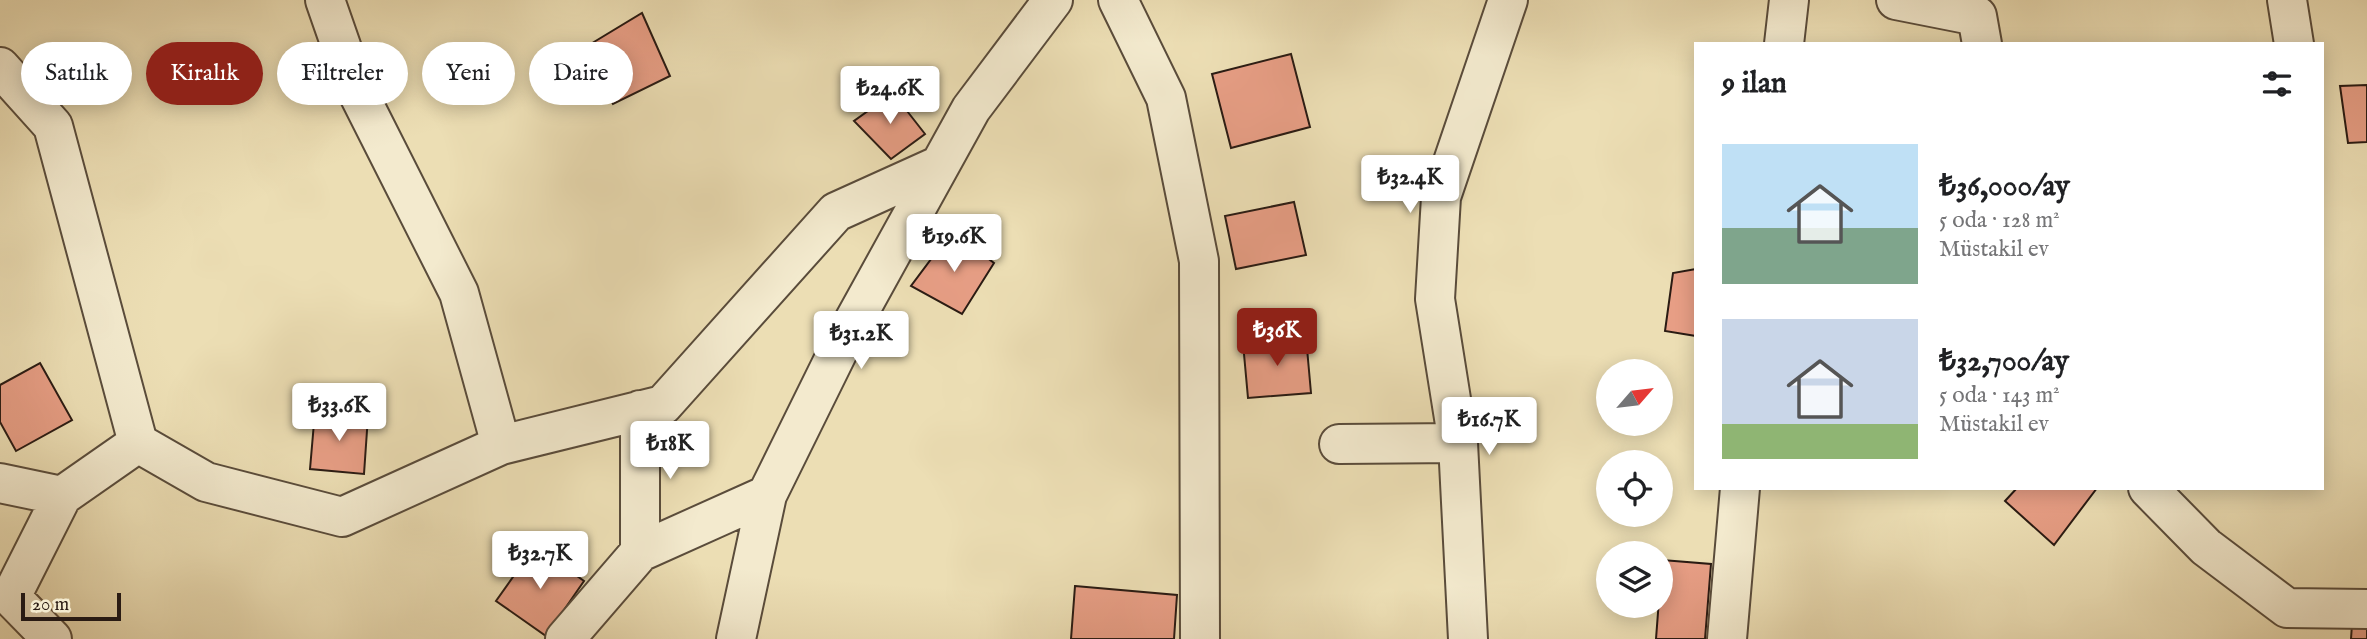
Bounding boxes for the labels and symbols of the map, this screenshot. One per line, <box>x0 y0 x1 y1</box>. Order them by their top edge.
pin: ₺24.6K <box>833 66 947 126</box>
pin: ₺32.4K <box>1353 156 1467 215</box>
pin: ₺19.6K <box>897 215 1011 274</box>
pin: ₺36K <box>1236 308 1318 368</box>
pin: ₺31.2K <box>804 312 918 371</box>
north arrow <box>1596 359 1673 436</box>
pin: ₺33.6K <box>282 384 396 443</box>
pin: ₺16.7K <box>1432 398 1546 457</box>
pin: ₺18K <box>629 421 711 481</box>
pin: ₺32.7K <box>483 532 597 591</box>
scale bar <box>21 590 121 622</box>

